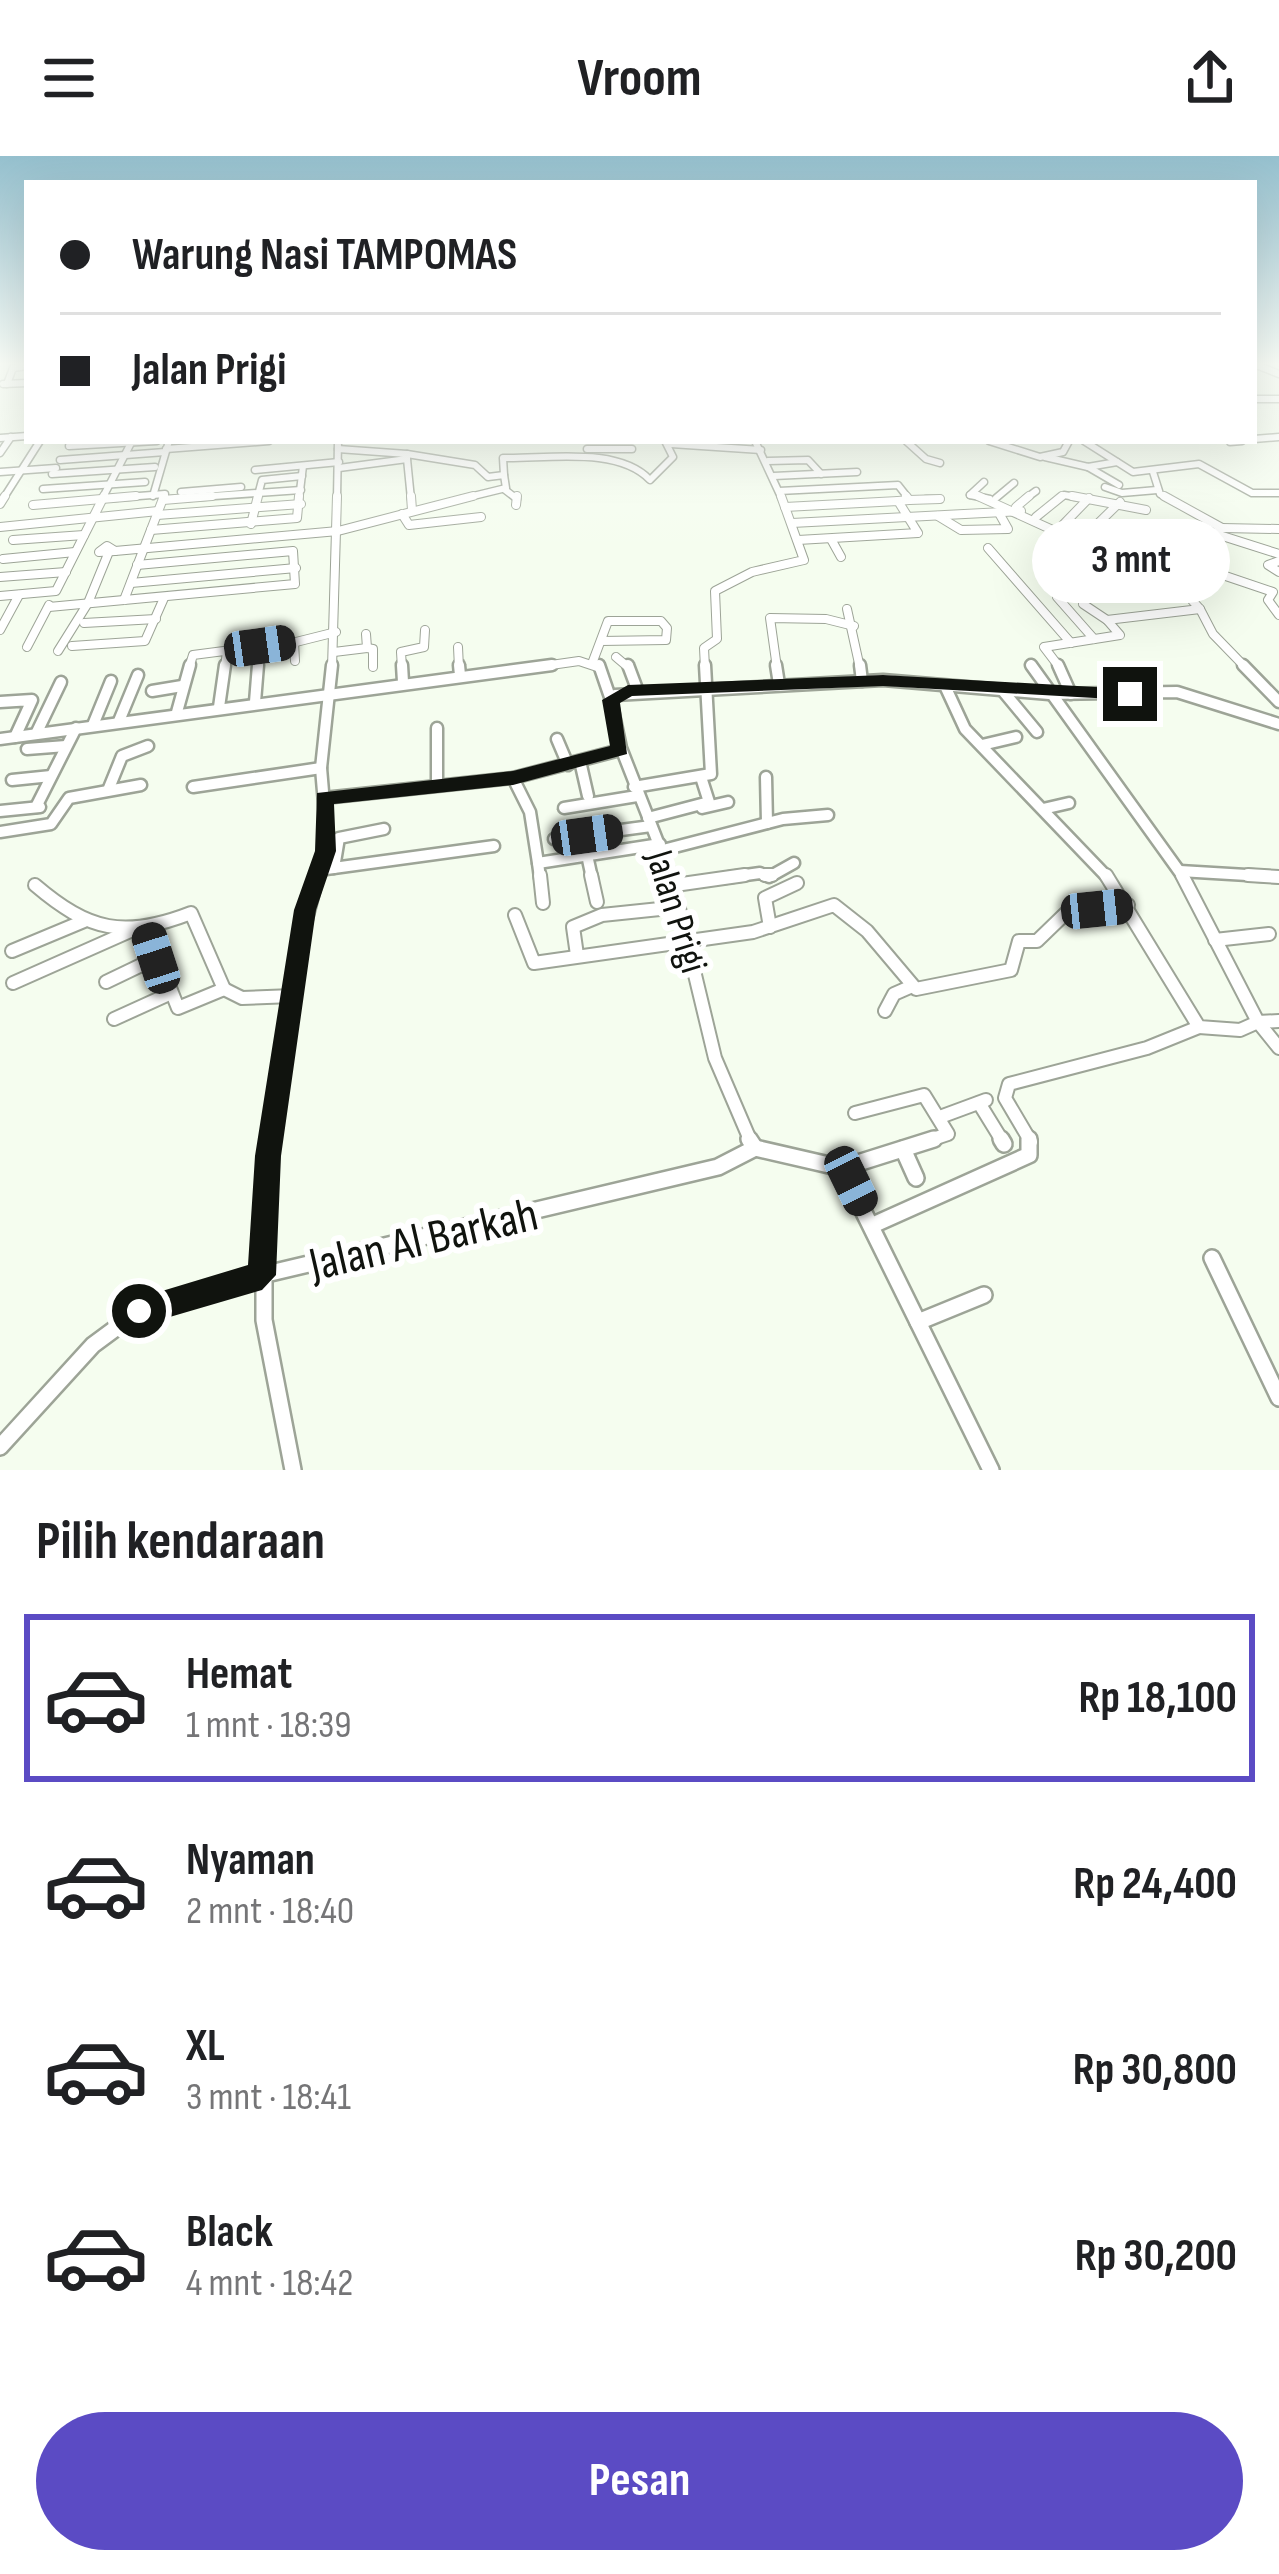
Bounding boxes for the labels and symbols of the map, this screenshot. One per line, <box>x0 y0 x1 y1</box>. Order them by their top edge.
callout: 3 mnt <box>1031 520 1229 604</box>
car <box>222 623 298 669</box>
route end <box>1103 667 1157 721</box>
car <box>549 812 625 858</box>
street label: Jalan Prigi <box>634 844 716 979</box>
car <box>1059 887 1135 931</box>
car <box>128 918 184 998</box>
car <box>819 1141 883 1221</box>
street label: Jalan Al Barkah <box>303 1186 543 1295</box>
route start <box>112 1284 166 1338</box>

